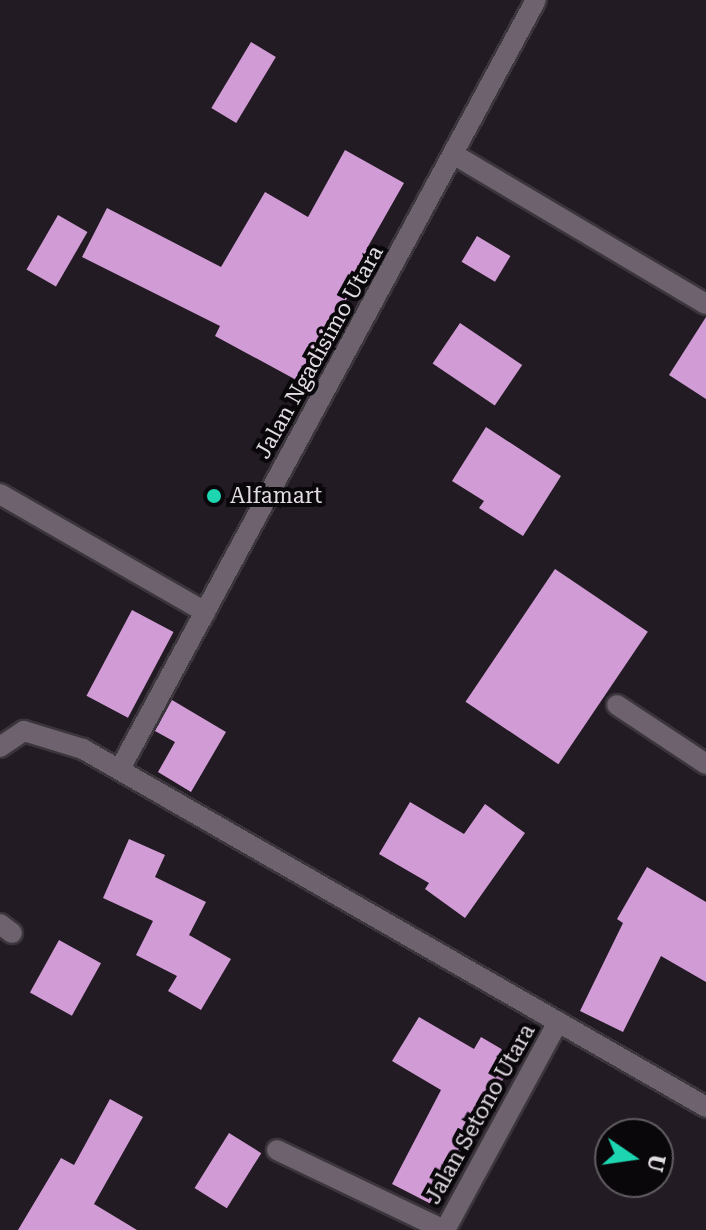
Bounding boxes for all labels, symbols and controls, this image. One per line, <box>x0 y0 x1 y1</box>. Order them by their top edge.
street label: Jalan Ngadisimo Utara <box>249 241 389 463</box>
place label: Alfamart <box>230 483 322 509</box>
marker: Alfamart <box>205 487 223 505</box>
street label: Jalan Setono Utara <box>420 1020 540 1208</box>
north arrow <box>594 1118 674 1198</box>
text: U <box>642 1152 670 1174</box>

